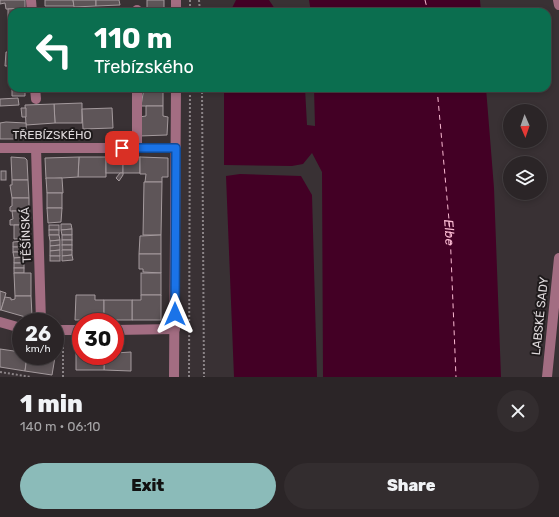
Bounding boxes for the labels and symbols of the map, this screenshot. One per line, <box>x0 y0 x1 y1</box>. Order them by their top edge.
north arrow <box>503 104 547 148</box>
street label: TŘEBÍZSKÉHO <box>12 128 92 142</box>
pin <box>105 131 139 165</box>
street label: TĚŠÍNSKÁ <box>18 207 34 263</box>
water label: Elbe <box>441 219 458 246</box>
street label: LABSKÉ SADY <box>529 276 551 356</box>
position arrow <box>154 293 196 335</box>
speed limit sign: 30 <box>72 313 124 365</box>

